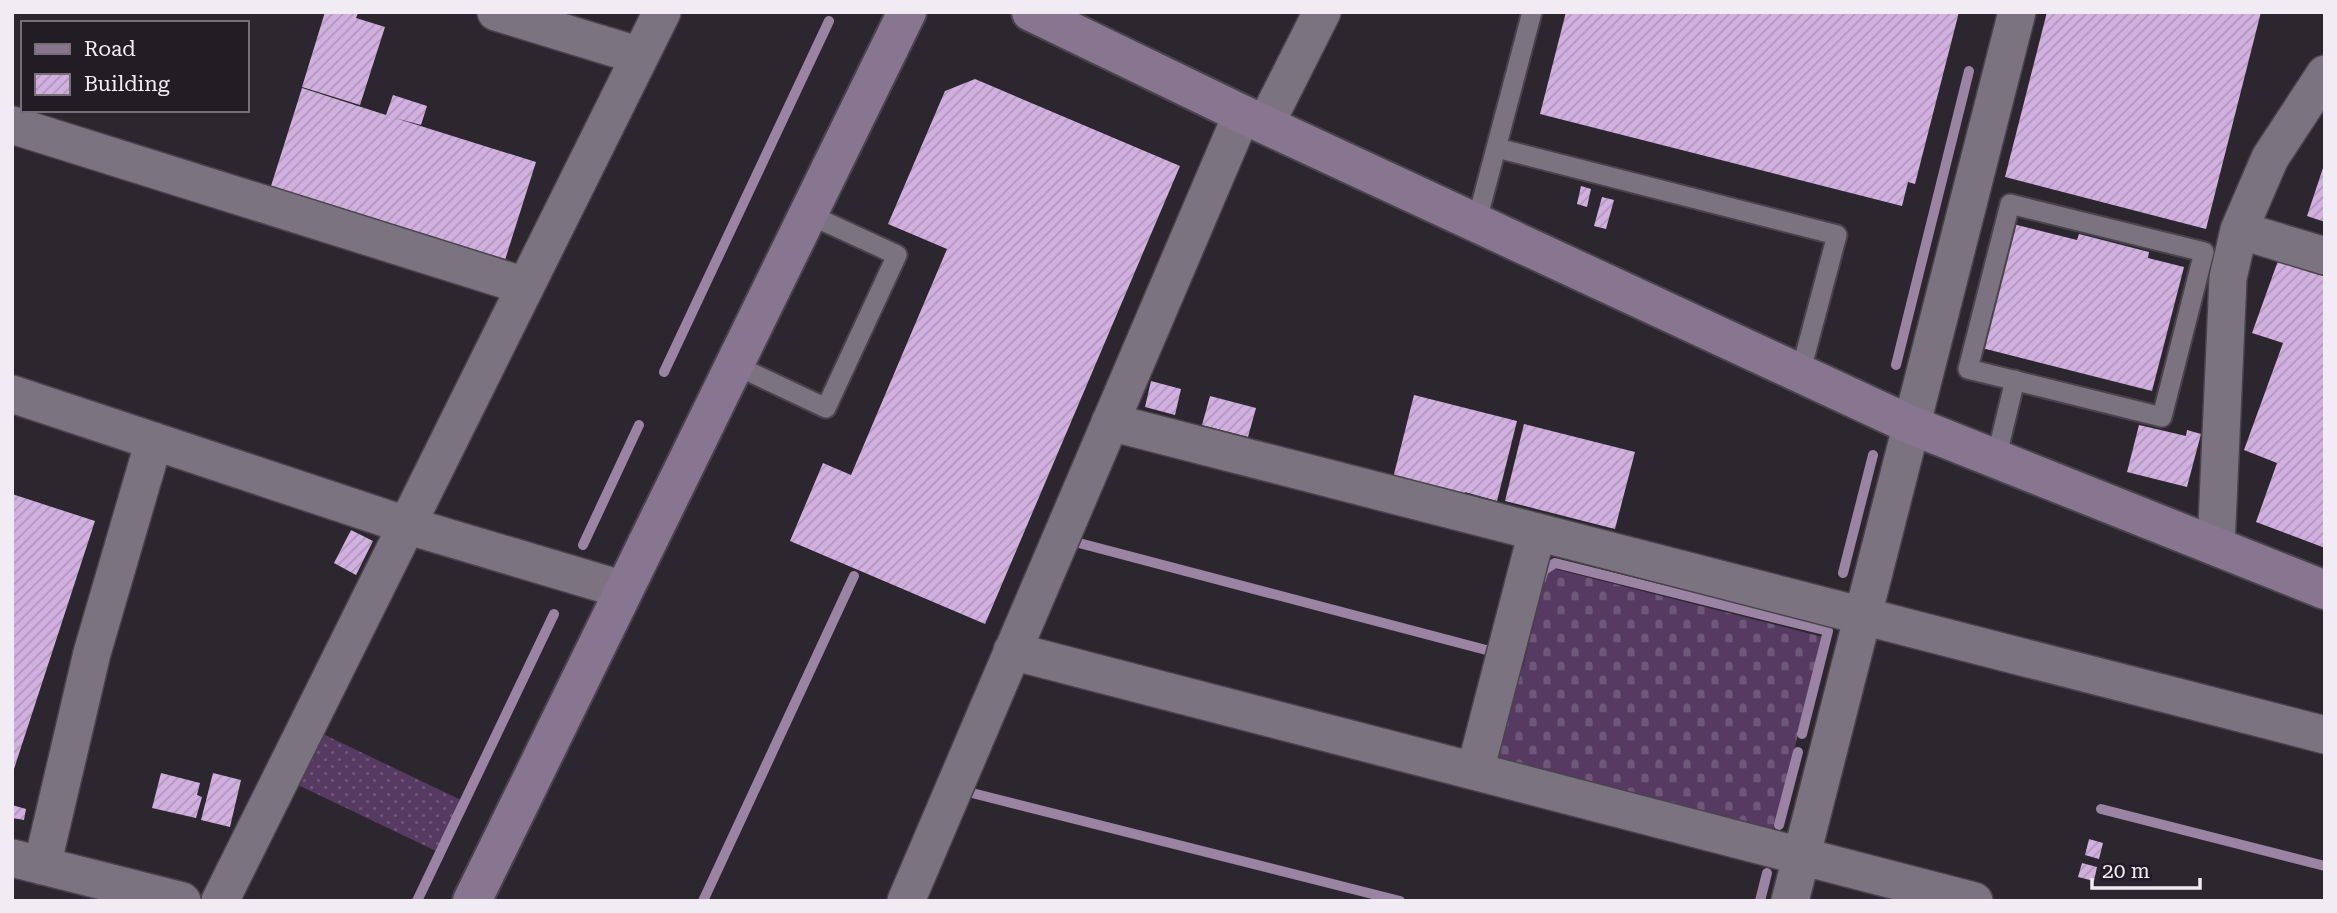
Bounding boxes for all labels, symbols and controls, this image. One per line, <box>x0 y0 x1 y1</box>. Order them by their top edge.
legend <box>21 21 248 112</box>
text: Road <box>84 37 136 61</box>
text: Building <box>84 72 170 96</box>
scale bar <box>2092 846 2200 890</box>
text: 20 m <box>2102 859 2150 883</box>

